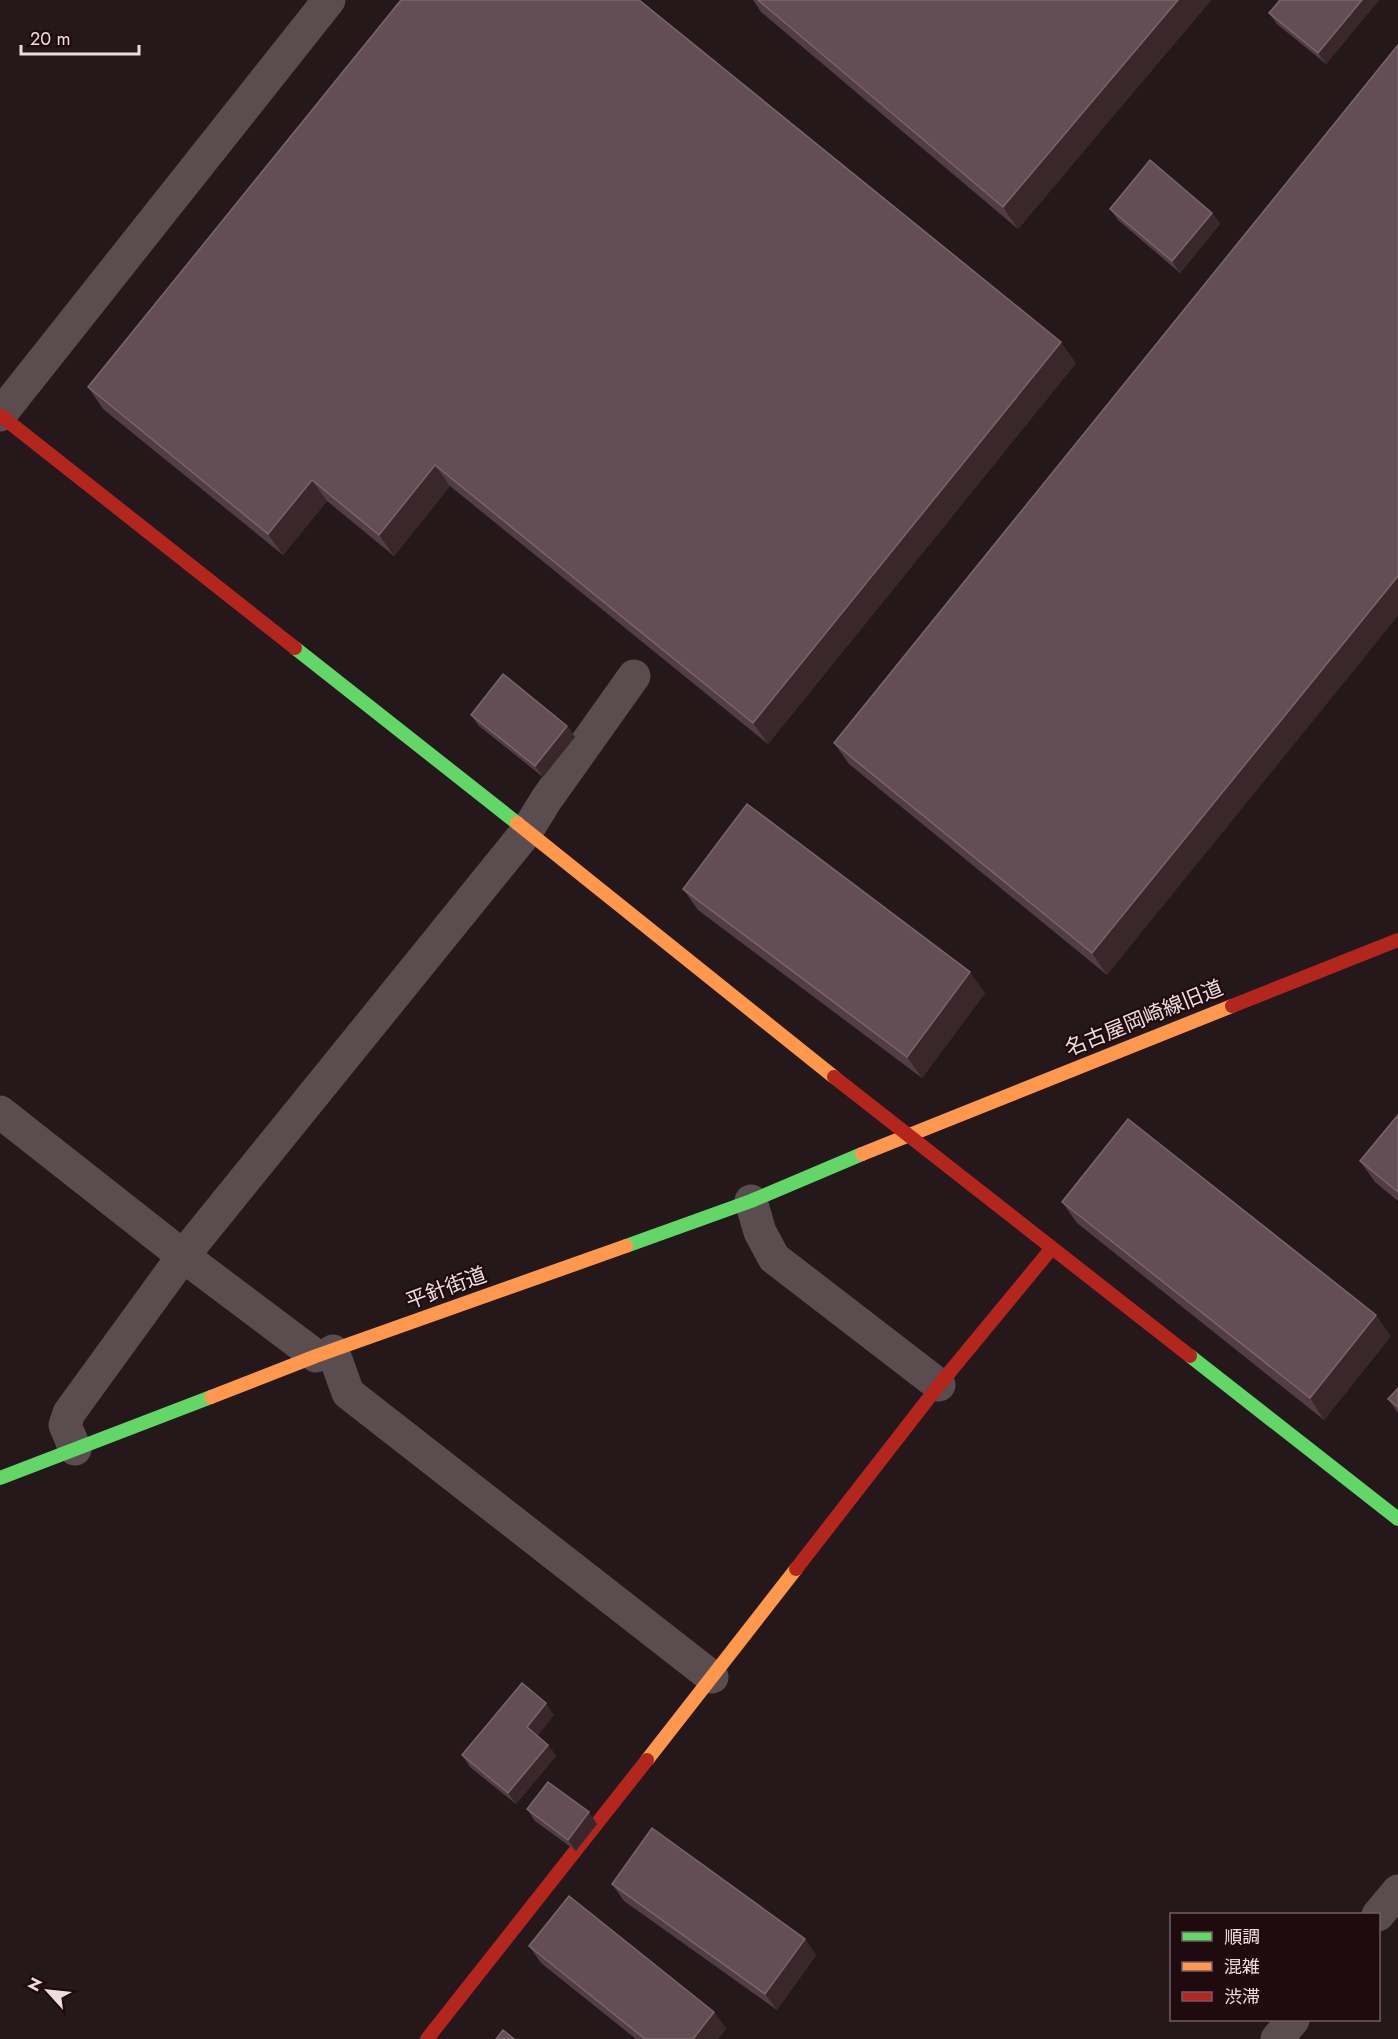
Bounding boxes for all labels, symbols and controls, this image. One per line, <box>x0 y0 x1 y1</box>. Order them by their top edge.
scale bar <box>21 18 140 56</box>
text: 20 m <box>30 26 70 52</box>
street label: 名古屋岡崎線旧道 <box>1060 973 1228 1063</box>
street label: 平針街道 <box>401 1260 491 1316</box>
legend <box>1170 1913 1380 2021</box>
text: 順調 <box>1224 1924 1260 1950</box>
text: 混雑 <box>1224 1954 1260 1980</box>
north arrow <box>18 1961 78 2021</box>
text: N <box>22 1974 48 1995</box>
text: 渋滞 <box>1224 1984 1260 2010</box>

